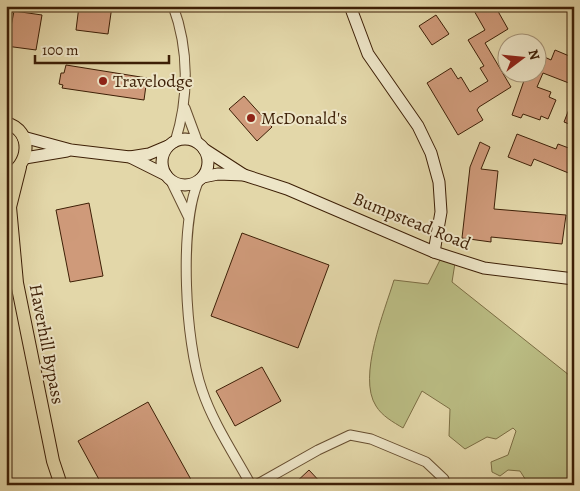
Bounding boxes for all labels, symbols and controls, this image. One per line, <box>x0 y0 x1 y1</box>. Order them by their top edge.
scale bar <box>35 32 169 64</box>
north arrow <box>498 32 548 82</box>
text: 100 m <box>42 40 79 60</box>
text: N <box>523 47 545 62</box>
place label: Travelodge <box>113 69 193 93</box>
marker: Travelodge <box>97 75 109 87</box>
place label: McDonald's <box>261 106 347 130</box>
marker: McDonald's <box>245 112 257 124</box>
street label: Bumpstead Road <box>349 186 475 256</box>
street label: Haverhill Bypass <box>24 282 70 406</box>

